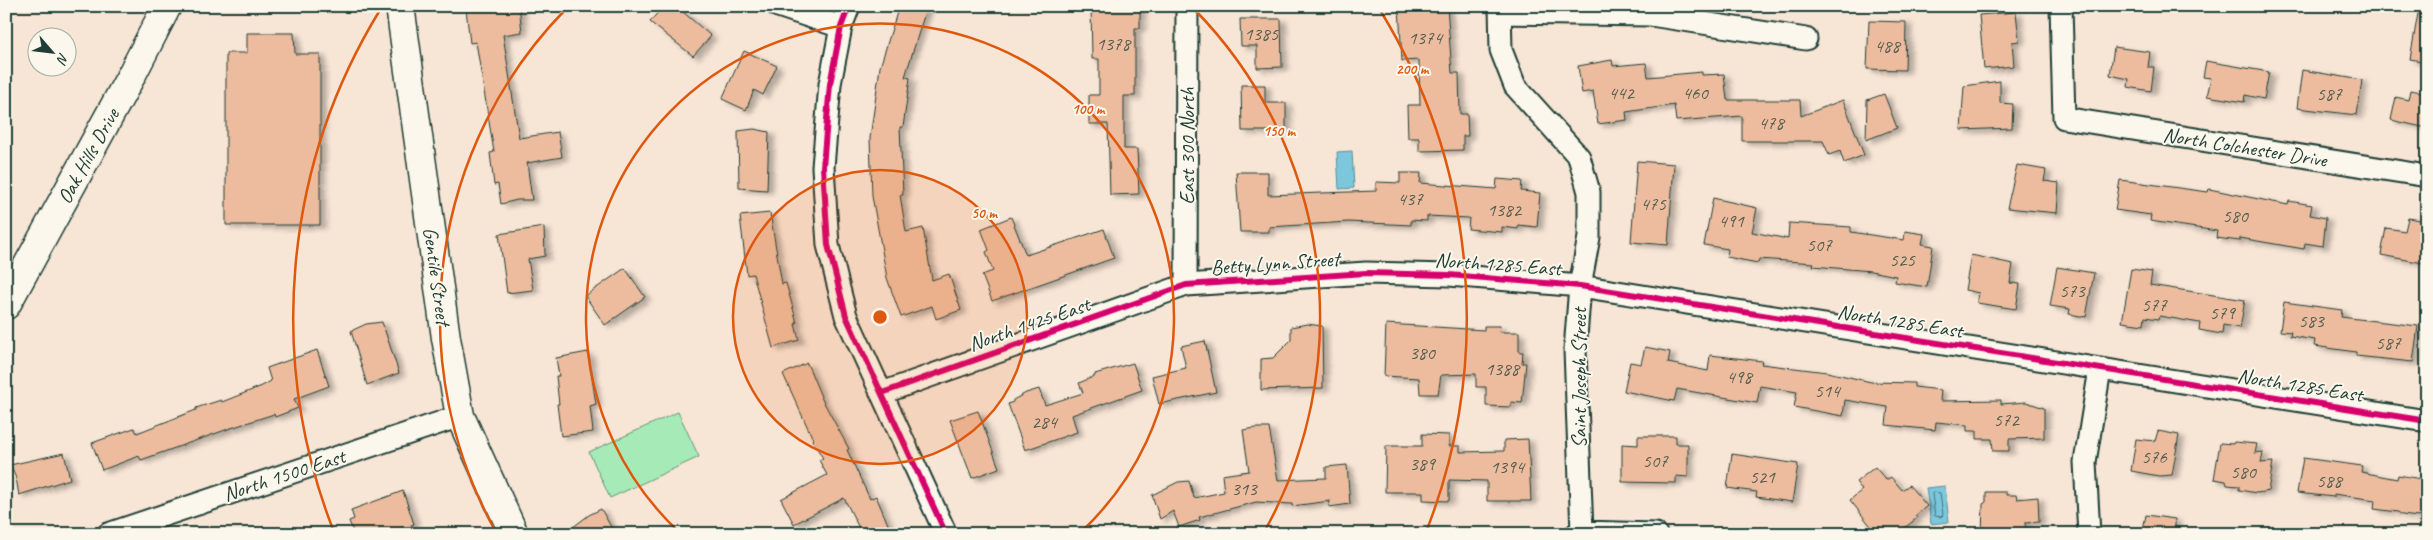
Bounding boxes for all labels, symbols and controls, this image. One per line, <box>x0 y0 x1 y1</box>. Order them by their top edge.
house number: 1385 <box>1244 22 1280 46</box>
house number: 1374 <box>1408 26 1445 50</box>
north arrow <box>28 28 78 78</box>
house number: 1378 <box>1096 32 1133 56</box>
house number: 488 <box>1874 34 1902 58</box>
text: N <box>52 50 73 68</box>
text: 200 m <box>1396 60 1430 79</box>
house number: 442 <box>1608 81 1635 105</box>
house number: 460 <box>1682 81 1709 105</box>
house number: 587 <box>2316 82 2343 106</box>
street label: East 300 North <box>1174 87 1200 204</box>
text: 100 m <box>1072 100 1106 119</box>
street label: Oak Hills Drive <box>51 103 125 208</box>
house number: 478 <box>1758 111 1786 135</box>
street label: North Colchester Drive <box>2161 121 2330 173</box>
text: 150 m <box>1263 122 1297 141</box>
house number: 437 <box>1397 187 1424 211</box>
house number: 475 <box>1640 192 1667 216</box>
house number: 1382 <box>1487 198 1523 222</box>
text: 50 m <box>971 204 998 223</box>
house number: 580 <box>2222 204 2249 228</box>
house number: 491 <box>1718 209 1745 233</box>
street label: Gentile Street <box>417 225 457 330</box>
house number: 507 <box>1806 233 1833 257</box>
street label: Betty Lynn Street <box>1210 245 1343 280</box>
street label: North 1285 East <box>1434 247 1564 282</box>
house number: 525 <box>1889 248 1916 272</box>
house number: 573 <box>2059 279 2086 303</box>
street label: North 1425 East <box>965 290 1095 357</box>
house number: 577 <box>2141 293 2168 317</box>
street label: North 1285 East <box>1836 298 1966 344</box>
house number: 579 <box>2209 301 2236 325</box>
street label: Saint Joseph Street <box>1566 306 1592 448</box>
centre of rings <box>871 308 889 326</box>
house number: 583 <box>2298 309 2325 333</box>
house number: 587 <box>2375 331 2402 355</box>
house number: 380 <box>1409 341 1436 365</box>
house number: 1388 <box>1485 357 1522 381</box>
street label: North 1285 East <box>2236 362 2366 408</box>
house number: 498 <box>1726 365 1754 389</box>
house number: 514 <box>1814 379 1842 403</box>
house number: 572 <box>1993 408 2020 432</box>
house number: 284 <box>1031 410 1059 434</box>
street label: North 1500 East <box>220 442 350 507</box>
house number: 576 <box>2141 445 2168 469</box>
house number: 507 <box>1642 449 1669 473</box>
house number: 389 <box>1409 452 1436 476</box>
house number: 1394 <box>1490 455 1527 479</box>
house number: 580 <box>2230 460 2257 484</box>
house number: 521 <box>1749 465 1776 489</box>
house number: 588 <box>2316 469 2344 493</box>
house number: 313 <box>1231 477 1258 501</box>

